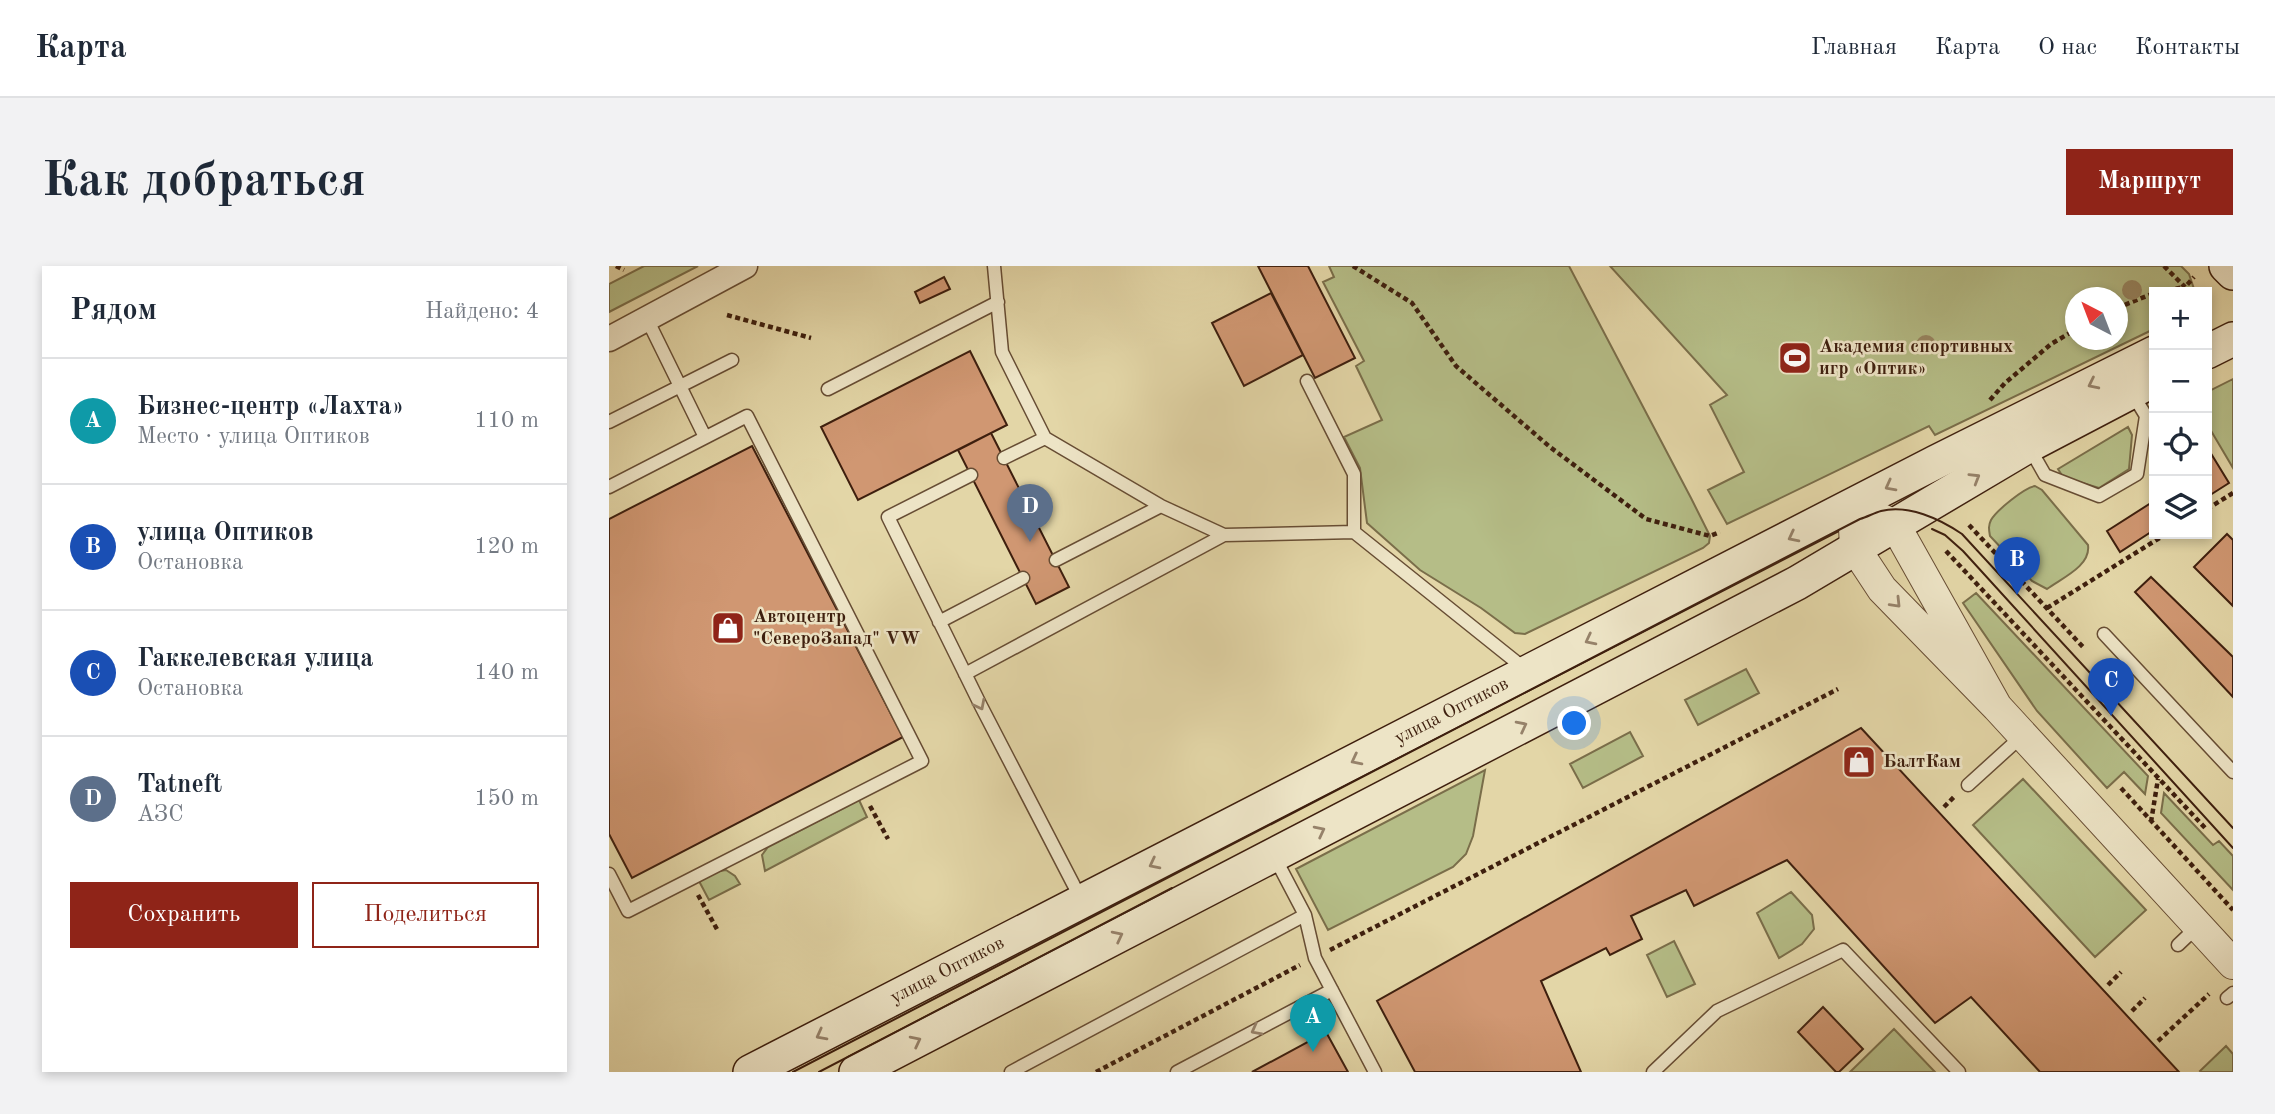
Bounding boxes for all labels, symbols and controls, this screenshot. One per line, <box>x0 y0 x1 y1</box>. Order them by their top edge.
text: Карта <box>35 32 127 65</box>
text: Главная <box>1811 36 1897 60</box>
text: Карта <box>1935 36 2000 60</box>
text: О нас <box>2038 36 2097 60</box>
text: Контакты <box>2135 36 2240 60</box>
button: Маршрут <box>2066 149 2233 215</box>
text: Как добраться <box>42 158 366 207</box>
north arrow <box>2065 287 2128 350</box>
map controls <box>2149 287 2212 539</box>
button: + <box>2149 287 2212 350</box>
text: Рядом <box>70 296 157 326</box>
text: Найдено: 4 <box>425 300 539 323</box>
place label: Академия спортивных игр «Оптик» <box>1819 338 2013 379</box>
sports icon: Академия спортивных игр «Оптик» <box>1776 339 1814 377</box>
button: − <box>2149 350 2212 413</box>
one-way arrow <box>2088 375 2100 389</box>
text: Бизнес-центр «Лахта» <box>137 394 404 420</box>
text: A <box>84 409 102 432</box>
text: 110 m <box>474 409 539 432</box>
button: locate <box>2149 413 2212 476</box>
text: Место · улица Оптиков <box>137 425 370 448</box>
one-way arrow <box>1968 473 1981 486</box>
button: layers <box>2149 476 2212 539</box>
one-way arrow <box>1885 478 1897 491</box>
pin: D <box>1007 484 1053 542</box>
text: улица Оптиков <box>137 520 314 546</box>
one-way arrow <box>1788 528 1800 542</box>
text: B <box>85 535 101 558</box>
text: 120 m <box>474 535 539 558</box>
pin: B <box>1994 537 2040 595</box>
text: Остановка <box>137 551 243 574</box>
one-way arrow <box>1887 595 1900 608</box>
place label: Автоцентр "СевероЗапад" VW <box>753 608 921 649</box>
shop icon: Автоцентр "СевероЗапад" VW <box>709 609 747 647</box>
one-way arrow <box>1585 632 1597 646</box>
text: Гаккелевская улица <box>137 646 373 672</box>
pin: C <box>2088 658 2134 716</box>
text: C <box>85 661 101 684</box>
text: 140 m <box>474 661 539 684</box>
street label: улица Оптиков <box>1392 674 1512 748</box>
text: Остановка <box>137 677 243 700</box>
one-way arrow <box>972 698 986 710</box>
your location <box>1557 706 1591 740</box>
one-way arrow <box>1515 720 1527 734</box>
shop icon: БалтКам <box>1840 743 1878 781</box>
one-way arrow <box>1351 752 1363 766</box>
place label: БалтКам <box>1883 753 1961 772</box>
text: Tatneft <box>137 772 222 798</box>
text: D <box>84 787 102 810</box>
text: 150 m <box>474 787 539 810</box>
text: АЗС <box>137 803 184 826</box>
one-way arrow <box>1313 825 1325 839</box>
one-way arrow <box>1149 856 1161 870</box>
button: Сохранить <box>70 882 298 948</box>
button: Поделиться <box>312 882 539 948</box>
one-way arrow <box>1111 930 1123 944</box>
street label: улица Оптиков <box>887 933 1007 1007</box>
pin: A <box>1290 994 1336 1052</box>
one-way arrow <box>1251 1022 1263 1036</box>
one-way arrow <box>815 1027 828 1041</box>
one-way arrow <box>909 1035 921 1049</box>

